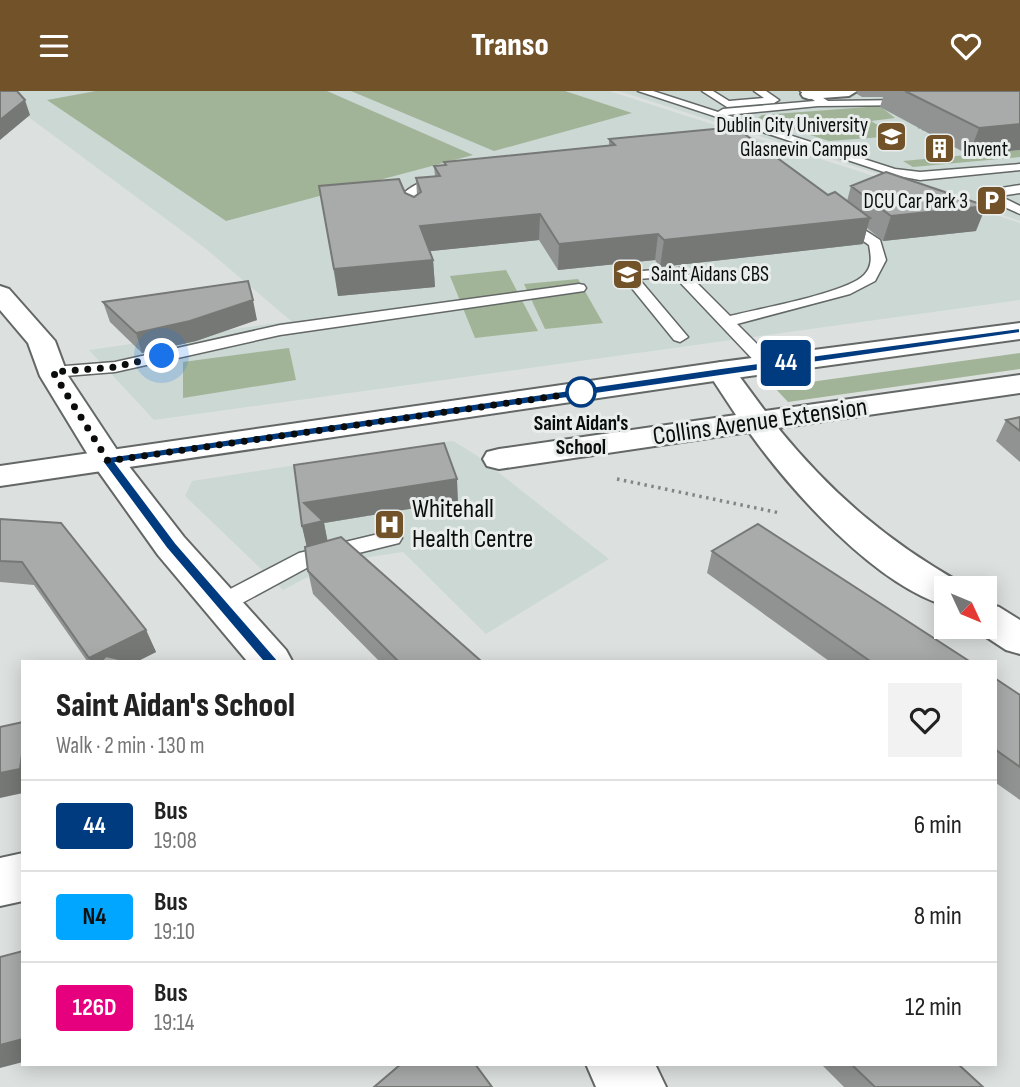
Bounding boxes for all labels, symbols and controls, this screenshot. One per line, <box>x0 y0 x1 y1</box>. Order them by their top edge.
text: Transo <box>471 26 549 65</box>
icon: menu <box>35 27 73 65</box>
icon: heart <box>947 27 985 65</box>
place label: Dublin City University Glasnevin Campus <box>716 113 868 162</box>
school or university icon: Dublin City University Glasnevin Campus <box>874 120 908 154</box>
building icon: Invent <box>923 132 957 166</box>
place label: Invent <box>963 137 1008 162</box>
parking icon: DCU Car Park 3 <box>974 184 1008 218</box>
place label: DCU Car Park 3 <box>864 189 968 214</box>
school or university icon: Saint Aidans CBS <box>611 257 645 291</box>
place label: Saint Aidans CBS <box>651 262 769 287</box>
your location <box>144 338 179 373</box>
line badge: 44 <box>754 340 818 386</box>
text: 44 <box>775 348 797 377</box>
marker: Saint Aidan's School <box>566 377 596 407</box>
street label: Collins Avenue Extension <box>651 392 869 452</box>
place label: Saint Aidan's School <box>534 411 628 460</box>
place label: Whitehall Health Centre <box>412 494 533 555</box>
hospital icon: Whitehall Health Centre <box>372 507 406 541</box>
north arrow <box>934 576 998 639</box>
map controls <box>934 576 997 639</box>
button: heart <box>888 683 962 757</box>
text: Saint Aidan's School <box>56 686 295 726</box>
text: Walk · 2 min · 130 m <box>56 732 204 760</box>
text: Bus <box>154 796 188 827</box>
text: 6 min <box>914 810 962 841</box>
text: 44 <box>83 811 106 840</box>
text: 19:08 <box>154 827 197 855</box>
text: Bus <box>154 887 188 918</box>
text: 8 min <box>914 901 962 932</box>
text: N4 <box>83 902 106 931</box>
text: 19:10 <box>154 918 195 946</box>
text: Bus <box>154 978 188 1009</box>
text: 12 min <box>905 992 962 1023</box>
text: 126D <box>73 993 116 1022</box>
text: 19:14 <box>154 1009 194 1037</box>

